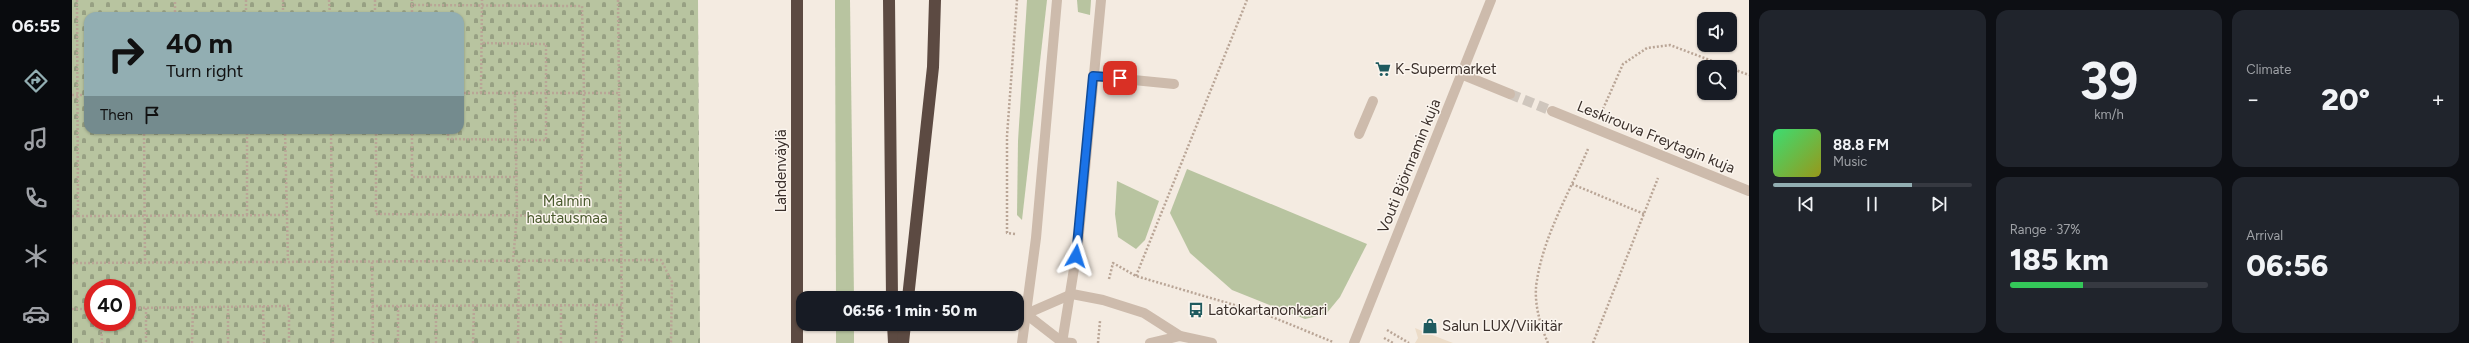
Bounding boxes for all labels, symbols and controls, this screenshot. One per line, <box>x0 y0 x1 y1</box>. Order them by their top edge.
map controls <box>1697 12 1737 100</box>
button: sound <box>1697 12 1737 52</box>
text: 06:55 <box>12 15 60 37</box>
text: 40 m <box>166 26 233 60</box>
icon: right <box>100 28 152 80</box>
text: 39 <box>2079 50 2139 112</box>
text: Turn right <box>166 60 243 82</box>
supermarket icon: K-Supermarket <box>1374 60 1392 78</box>
place label: K-Supermarket <box>1395 60 1497 78</box>
button: search <box>1697 60 1737 100</box>
pin <box>1103 61 1137 95</box>
text: Climate <box>2246 62 2291 77</box>
icon: directions <box>22 67 50 95</box>
icon: arrive <box>1109 67 1131 89</box>
text: 20° <box>2321 81 2370 118</box>
text: − <box>2246 86 2260 113</box>
text: + <box>2431 86 2445 113</box>
street label: Vouti Björnramin kuja <box>1374 96 1444 236</box>
street label: Leskirouva Freytagin kuja <box>1574 97 1738 177</box>
icon: arrive <box>141 104 163 126</box>
text: Then <box>100 106 133 124</box>
text: km/h <box>2094 107 2124 122</box>
icon: music <box>22 125 50 153</box>
street label: Lahdenväylä <box>772 129 790 213</box>
text: 88.8 FM <box>1833 136 1889 154</box>
text: Music <box>1833 154 1867 169</box>
icon: phone <box>22 184 50 212</box>
park label: Malmin hautausmaa <box>526 192 608 227</box>
icon: previous <box>1795 193 1817 215</box>
icon: pause <box>1861 193 1883 215</box>
icon: next <box>1928 193 1950 215</box>
text: Range · 37% <box>2010 222 2080 237</box>
text: Arrival <box>2246 228 2283 243</box>
position arrow <box>1055 235 1097 277</box>
text: 185 km <box>2010 241 2109 278</box>
icon: climate <box>22 242 50 270</box>
text: 06:56 <box>2246 247 2328 284</box>
speed limit sign: 40 <box>84 279 136 331</box>
icon: car <box>22 300 50 328</box>
bus stop icon: Latokartanonkaari <box>1187 301 1205 319</box>
place label: Latokartanonkaari <box>1208 301 1327 319</box>
text: 06:56 · 1 min · 50 m <box>843 302 977 320</box>
shop icon: Salun LUX/Viikitär <box>1421 317 1439 335</box>
place label: Salun LUX/Viikitär <box>1442 317 1563 335</box>

